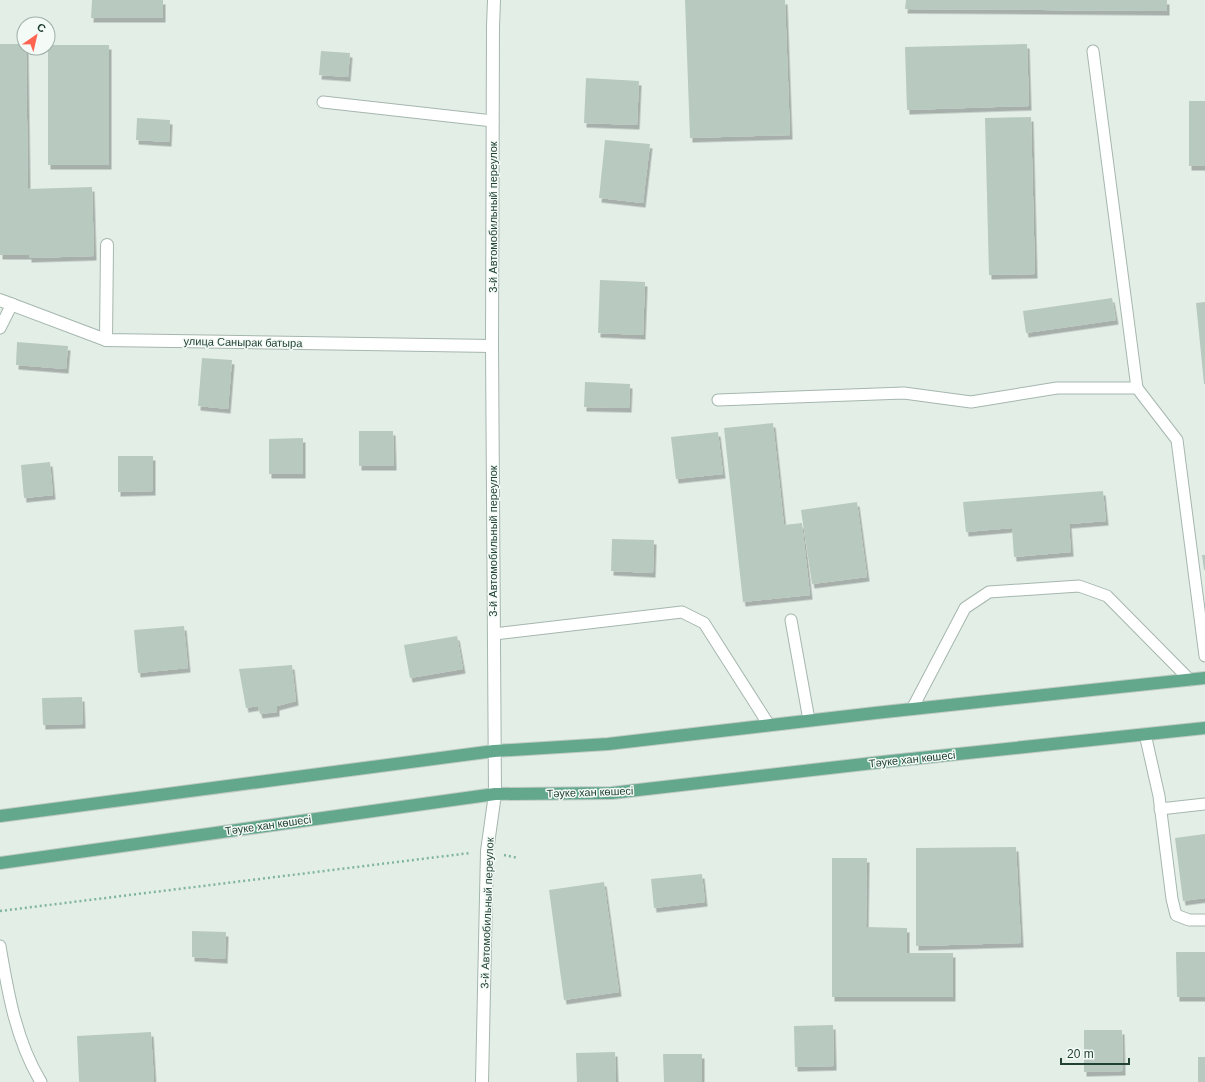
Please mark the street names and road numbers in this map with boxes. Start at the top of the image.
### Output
street label: 3-й Автомобильный переулок [487,141,499,293]
street label: улица Санырак батыра [184,335,303,349]
street label: 3-й Автомобильный переулок [487,465,499,617]
street label: Тәуке хан көшесі [868,748,956,770]
street label: Тәуке хан көшесі [546,784,634,800]
street label: Тәуке хан көшесі [224,813,312,837]
street label: 3-й Автомобильный переулок [478,837,496,989]

